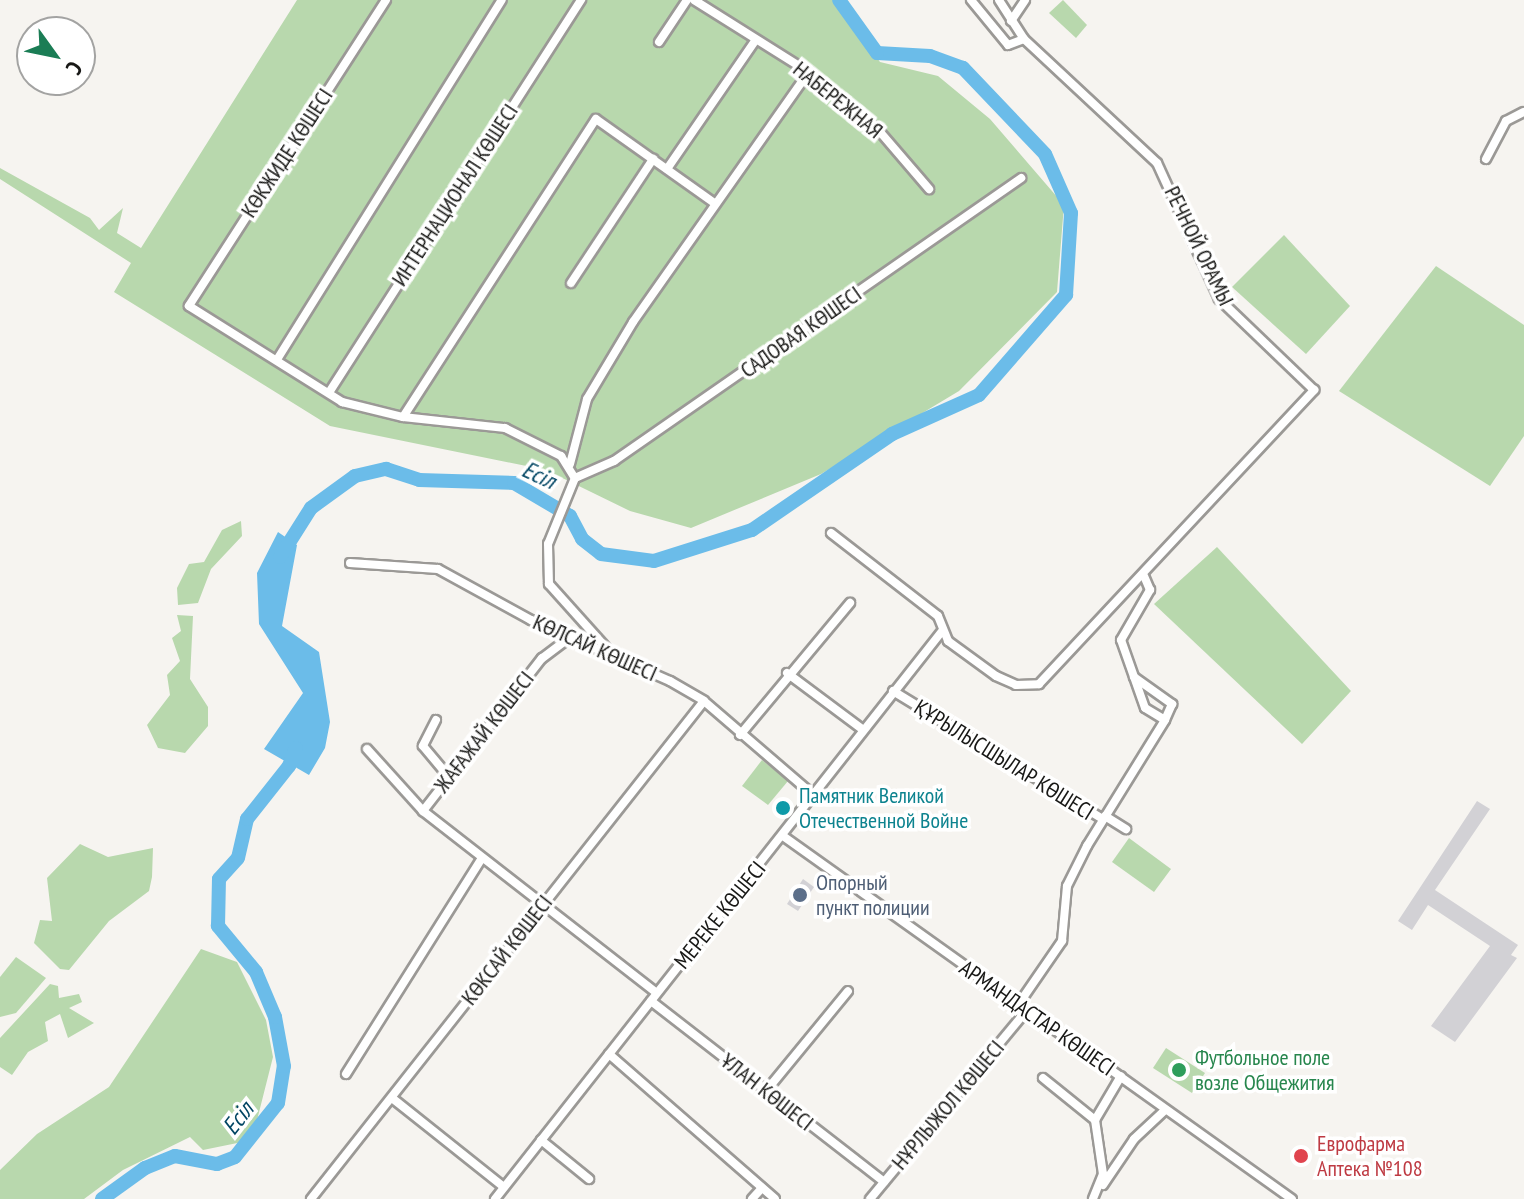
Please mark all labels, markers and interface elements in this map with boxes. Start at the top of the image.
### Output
north arrow [16,16,96,96]
text: С [60,56,89,80]
street label: НАБЕРЕЖНАЯ [788,56,888,144]
street label: КӨКЖИДЕ КӨШЕСІ [236,84,338,222]
street label: ИНТЕРНАЦИОНАЛ КӨШЕСІ [386,99,524,291]
street label: РЕЧНОЙ ОРАМЫ [1159,182,1239,310]
street label: САДОВАЯ КӨШЕСІ [735,281,867,383]
water label: Есіл [518,455,560,495]
street label: КӨЛСАЙ КӨШЕСІ [529,609,661,687]
street label: ЖАҒАЖАЙ КӨШЕСІ [428,666,540,798]
street label: ҚҰРЫЛЫСШЫЛАР КӨШЕСІ [909,694,1099,826]
place label: Памятник Великой Отечественной Войне [799,782,968,834]
marker: Памятник Великой Отечественной Войне [774,799,792,817]
street label: МЕРЕКЕ КӨШЕСІ [669,856,771,974]
place label: Опорный пункт полиции [816,869,930,920]
marker: Опорный пункт полиции [791,886,809,904]
street label: КӨКСАЙ КӨШЕСІ [456,890,558,1010]
street label: АРМАНДАСТАР КӨШЕСІ [954,954,1120,1082]
street label: НҰРЛЫЖОЛ КӨШЕСІ [886,1035,1010,1175]
place label: Футбольное поле возле Общежития [1195,1044,1334,1096]
street label: ҰЛАН КӨШЕСІ [715,1048,819,1136]
marker: Футбольное поле возле Общежития [1170,1061,1188,1079]
water label: Есіл [216,1096,260,1140]
place label: Еврофарма Аптека №108 [1317,1130,1423,1182]
marker: Еврофарма Аптека №108 [1292,1147,1310,1165]

